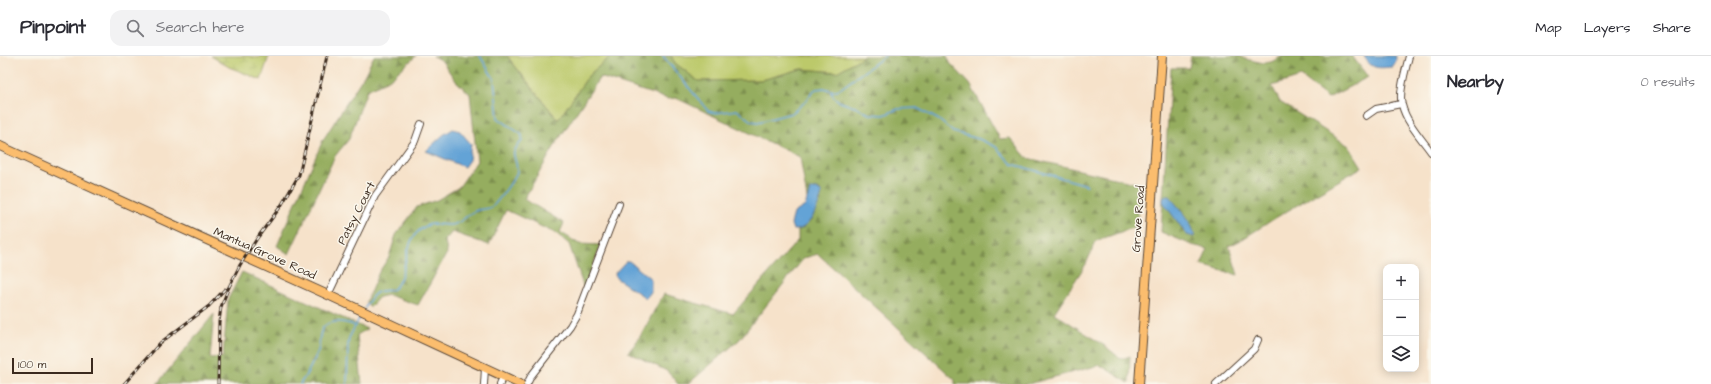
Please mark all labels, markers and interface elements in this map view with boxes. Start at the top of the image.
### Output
search box [110,10,390,46]
text: Pinpoint [20,14,86,41]
icon: search [124,17,146,39]
text: Search here [156,17,244,38]
text: Map [1535,18,1562,38]
text: Layers [1584,18,1631,38]
text: Share [1653,18,1691,38]
text: Nearby [1447,70,1504,94]
text: 0 results [1640,73,1695,91]
street label: Patsy Court [333,179,381,248]
street label: Grove Road [1128,185,1149,253]
street label: Mantua Grove Road [211,223,319,284]
map controls [1383,264,1419,372]
button: + [1383,264,1419,300]
button: − [1383,300,1419,336]
button: layers [1383,336,1419,372]
scale bar [12,356,93,375]
text: 100 m [18,357,46,372]

